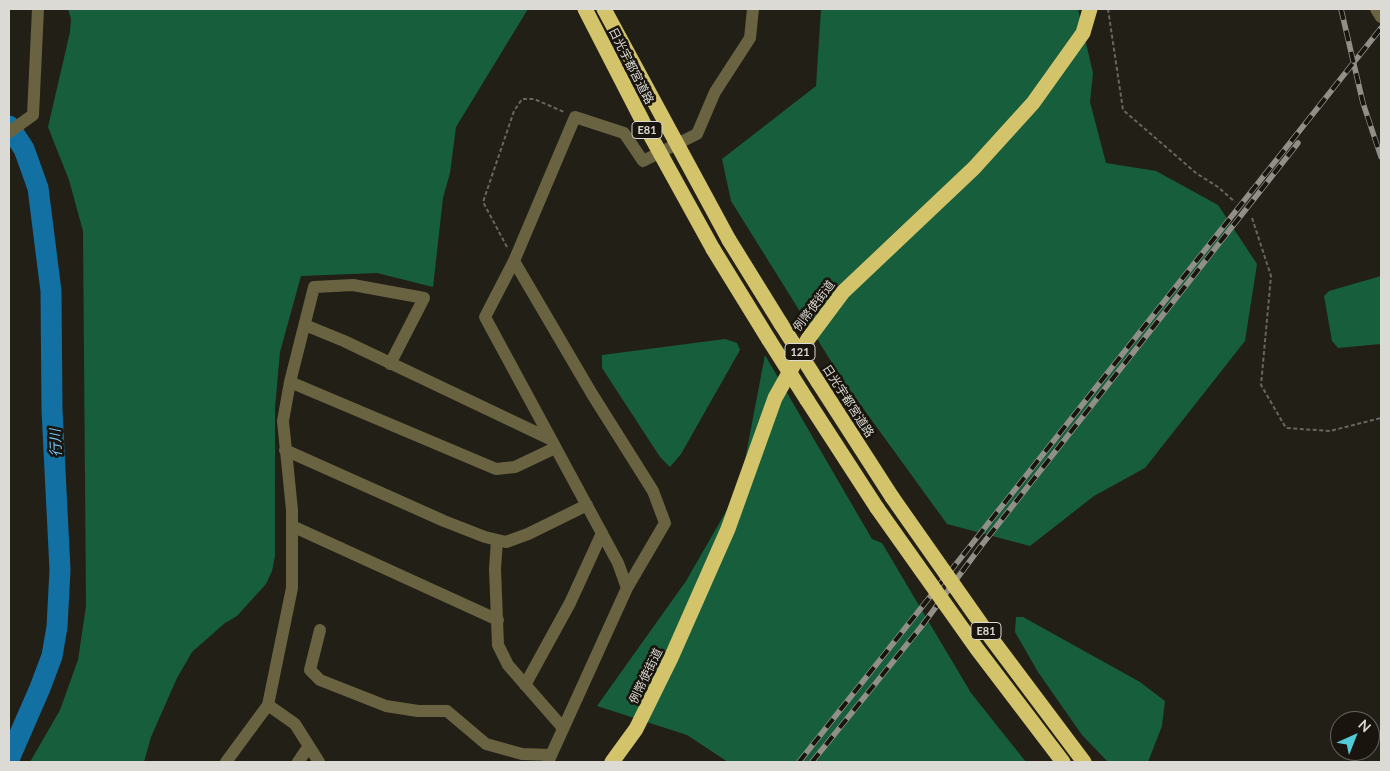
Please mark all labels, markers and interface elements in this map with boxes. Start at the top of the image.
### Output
street label: 日光宇都宮道路 [606,25,656,107]
road number: E81 [632,122,662,138]
street label: 例幣使街道 [790,278,838,334]
road number: 121 [785,344,815,361]
street label: 日光宇都宮道路 [819,362,877,440]
water label: 行川 [47,429,65,457]
road number: E81 [971,622,1001,640]
street label: 例幣使街道 [626,646,666,706]
north arrow [1330,711,1380,761]
text: N [1355,716,1375,735]

